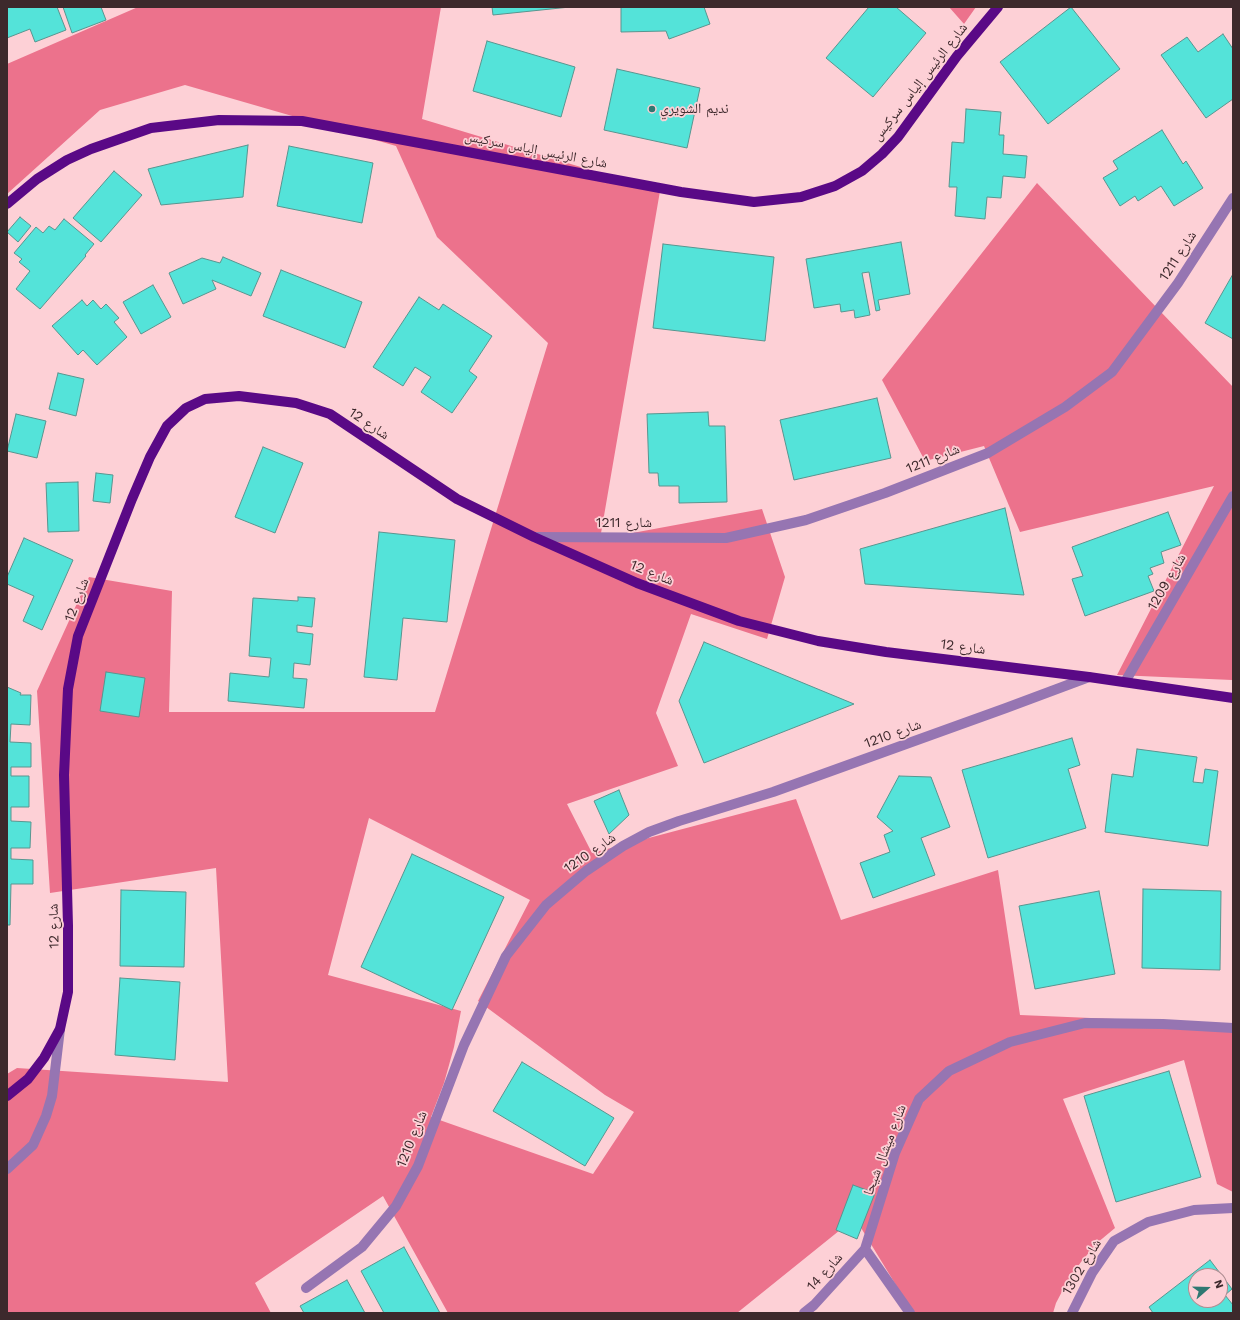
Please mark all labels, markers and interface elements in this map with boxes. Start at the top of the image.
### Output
street label: شارع الرئيس إلياس سركيس [869,20,971,144]
place label: نديم الشويري [660,101,729,117]
marker: نديم الشويري [647,104,657,114]
street label: شارع الرئيس إلياس سركيس [463,128,609,172]
street label: شارع 1211 [1156,228,1200,284]
street label: شارع 12 [346,404,392,444]
street label: شارع 1211 [904,441,962,477]
street label: شارع 1211 [596,515,652,531]
street label: شارع 1209 [1144,551,1190,613]
street label: شارع 12 [628,557,676,589]
street label: شارع 12 [61,576,93,624]
street label: شارع 12 [940,636,986,658]
street label: شارع 1210 [862,716,924,752]
street label: شارع 1210 [561,829,619,877]
street label: شارع 12 [45,903,63,949]
street label: شارع ميشال شيحا [860,1102,910,1198]
street label: شارع 1210 [393,1108,431,1170]
street label: شارع 1302 [1059,1236,1105,1298]
street label: شارع 14 [804,1250,846,1294]
north arrow [1188,1268,1228,1308]
text: N [1211,1278,1226,1290]

